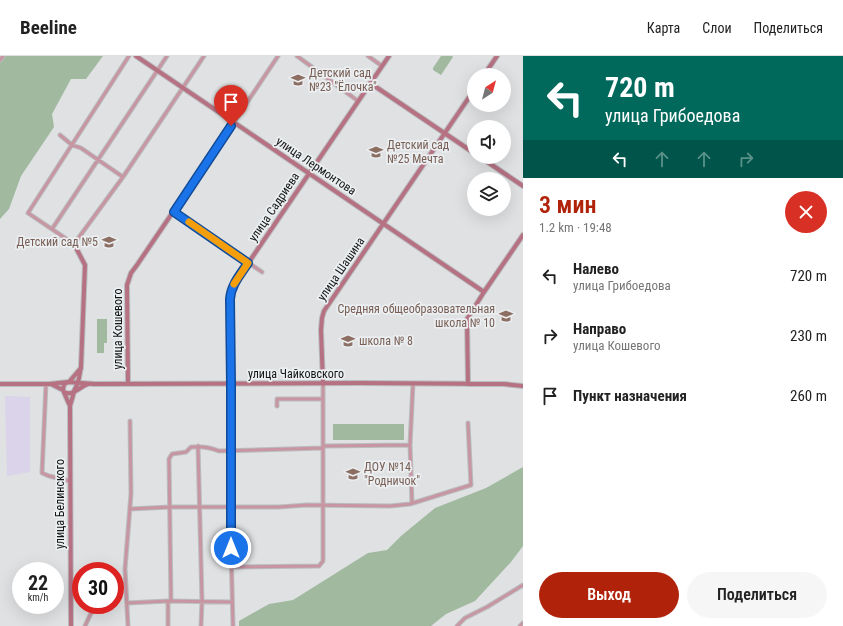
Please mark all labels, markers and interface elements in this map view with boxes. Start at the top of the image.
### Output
text: Beeline [20,16,77,39]
text: Карта [647,20,680,36]
text: Слои [702,20,732,36]
text: Поделиться [754,20,823,36]
place label: Детский сад №23 "Ёлочка" [309,66,377,94]
north arrow [467,68,511,112]
map controls [467,68,511,216]
text: 720 m [605,71,675,104]
school or university icon: Детский сад №23 "Ёлочка" [290,72,306,88]
icon: left [539,72,591,124]
pin [214,85,248,126]
icon: arrive [220,91,242,113]
text: улица Грибоедова [605,105,740,126]
button: sound [467,120,511,164]
street label: улица Лермонтова [273,134,359,198]
place label: Детский сад №25 Мечта [387,138,450,166]
school or university icon: Детский сад №25 Мечта [368,144,384,160]
icon: left [609,148,631,170]
icon: ahead [651,148,673,170]
icon: ahead [693,148,715,170]
icon: right [735,148,757,170]
street label: улица Садриева [246,170,302,244]
button: layers [467,172,511,216]
text: 3 мин [539,191,597,219]
button: close [785,191,827,233]
text: 1.2 km · 19:48 [539,220,612,235]
school or university icon: Детский сад №5 [101,234,117,250]
street label: улица Шашина [315,234,368,303]
place label: Детский сад №5 [17,235,98,249]
text: Налево [573,260,619,278]
icon: left [539,265,561,287]
text: 720 m [790,267,827,285]
text: улица Грибоедова [573,278,671,293]
street label: улица Кошевого [111,289,125,369]
place label: Средняя общеобразовательная школа № 10 [337,302,495,330]
school or university icon: Средняя общеобразовательная школа № 10 [498,308,514,324]
text: Направо [573,320,626,338]
icon: right [539,325,561,347]
text: 230 m [790,327,827,345]
school or university icon: школа № 8 [340,333,356,349]
place label: школа № 8 [359,334,413,348]
text: улица Кошевого [573,338,661,353]
street label: улица Чайковского [248,367,344,381]
icon: arrive [539,385,561,407]
text: Пункт назначения [573,387,687,405]
text: 260 m [790,387,827,405]
street label: улица Белинского [53,459,67,549]
place label: ДОУ №14 "Родничок" [364,460,420,488]
school or university icon: ДОУ №14 "Родничок" [345,466,361,482]
position arrow [210,527,252,569]
speed limit sign: 30 [72,562,124,614]
text: 22 [28,571,48,595]
button: Выход [539,572,679,618]
button: Поделиться [687,572,827,618]
text: km/h [28,592,48,603]

